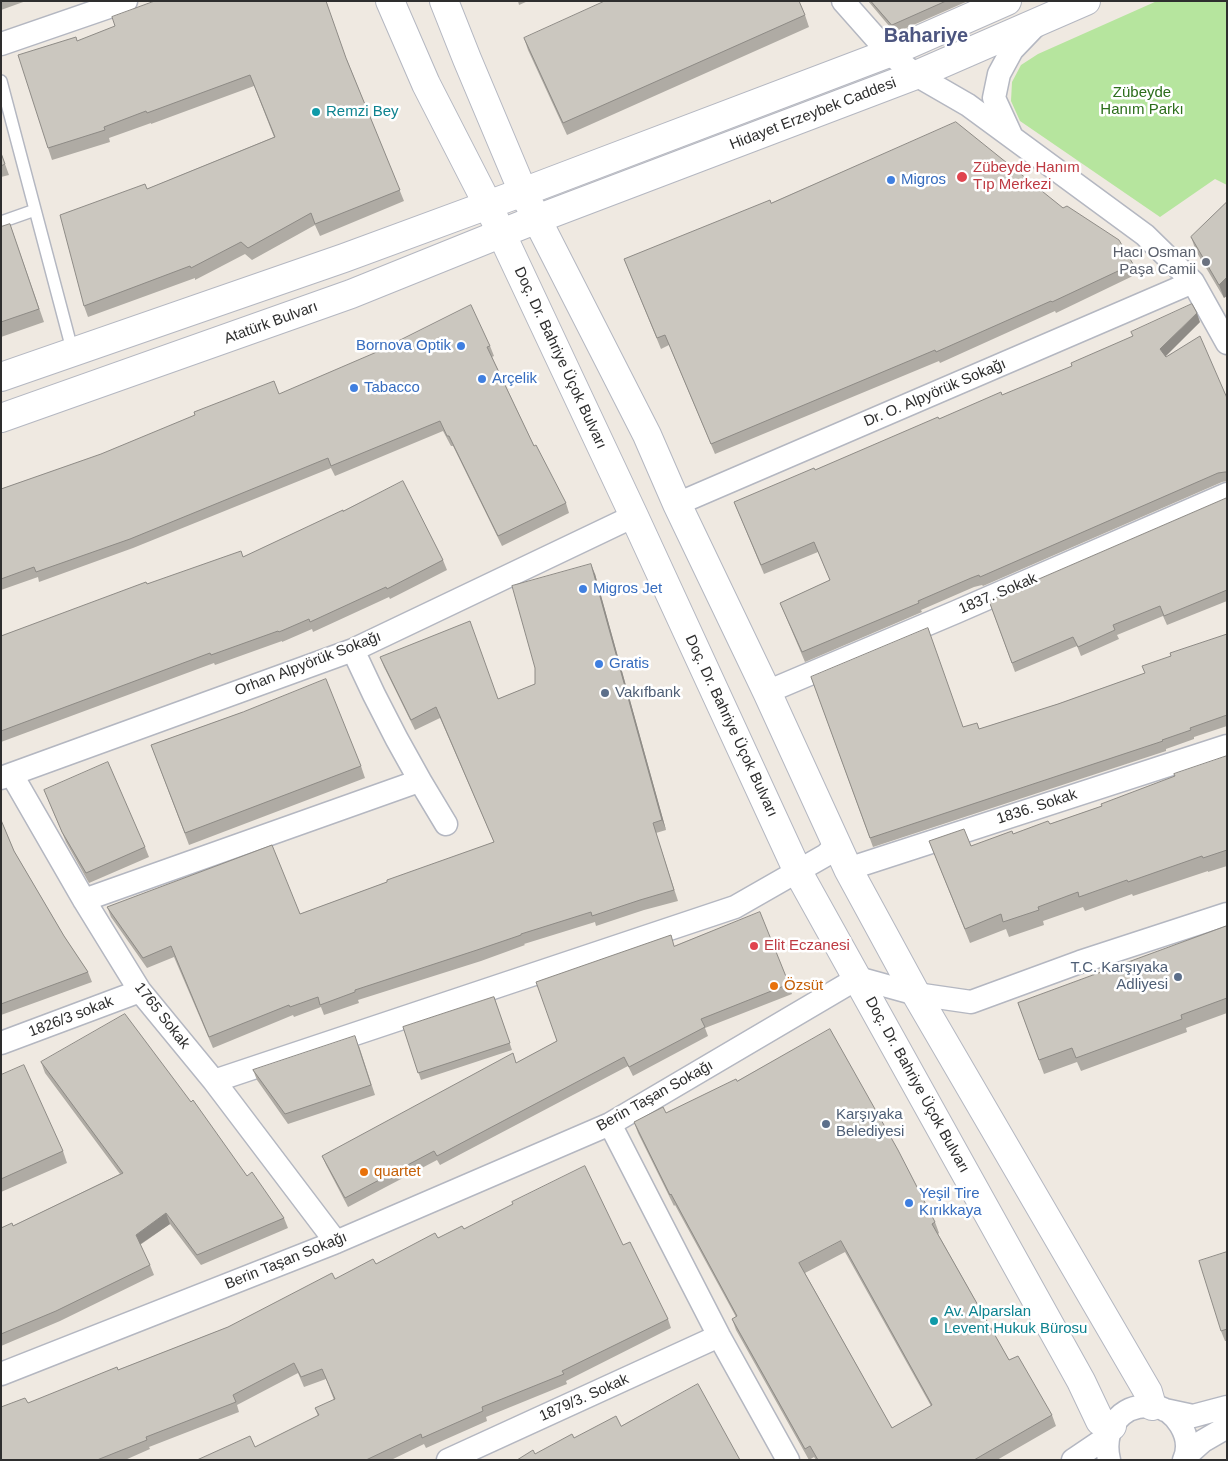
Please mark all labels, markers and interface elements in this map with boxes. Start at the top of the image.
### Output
district label: Bahariye [884,24,968,48]
street label: Hidayet Erzeybek Caddesi [727,74,899,154]
park label: Zübeyde Hanım Parkı [1100,84,1184,119]
place label: Remzi Bey [326,103,399,121]
marker: Remzi Bey [310,106,322,118]
place label: Zübeyde Hanım Tıp Merkezi [973,159,1080,194]
marker: Zübeyde Hanım Tıp Merkezi [955,170,969,184]
place label: Migros [901,171,946,189]
marker: Migros [885,174,897,186]
place label: Hacı Osman Paşa Camii [1113,244,1196,279]
marker: Hacı Osman Paşa Camii [1200,256,1212,268]
street label: Doç. Dr. Bahriye Üçok Bulvarı [510,264,610,452]
street label: Atatürk Bulvarı [222,298,320,348]
place label: Bornova Optik [356,337,451,355]
marker: Bornova Optik [455,340,467,352]
street label: Dr. O. Alpyörük Sokağı [861,355,1009,431]
place label: Arçelik [492,370,537,388]
marker: Arçelik [476,373,488,385]
place label: Tabacco [364,379,420,397]
marker: Tabacco [348,382,360,394]
street label: 1837. Sokak [956,569,1040,619]
place label: Migros Jet [593,580,662,598]
marker: Migros Jet [577,583,589,595]
street label: Orhan Alpyörük Sokağı [232,628,384,700]
street label: Doç. Dr. Bahriye Üçok Bulvarı [681,632,781,820]
place label: Gratis [609,655,649,673]
marker: Gratis [593,658,605,670]
place label: Vakıfbank [615,684,681,702]
marker: Vakıfbank [599,687,611,699]
street label: 1836. Sokak [995,786,1079,828]
place label: Elit Eczanesi [764,937,850,955]
marker: Elit Eczanesi [748,940,760,952]
place label: T.C. Karşıyaka Adliyesi [1070,959,1168,994]
marker: T.C. Karşıyaka Adliyesi [1172,971,1184,983]
place label: Özsüt [784,977,823,995]
street label: 1765 Sokak [131,979,193,1053]
marker: Özsüt [768,980,780,992]
street label: 1826/3 sokak [26,993,116,1041]
street label: Doç. Dr. Bahriye Üçok Bulvarı [861,994,973,1176]
street label: Berin Taşan Sokağı [594,1057,716,1135]
place label: Karşıyaka Belediyesi [836,1106,904,1141]
marker: Karşıyaka Belediyesi [820,1118,832,1130]
place label: quartet [374,1163,421,1181]
marker: quartet [358,1166,370,1178]
place label: Yeşil Tire Kırıkkaya [919,1185,982,1220]
marker: Yeşil Tire Kırıkkaya [903,1197,915,1209]
street label: Berin Taşan Sokağı [222,1228,350,1294]
place label: Av. Alparslan Levent Hukuk Bürosu [944,1303,1087,1338]
marker: Av. Alparslan Levent Hukuk Bürosu [928,1315,940,1327]
street label: 1879/3. Sokak [537,1370,631,1426]

